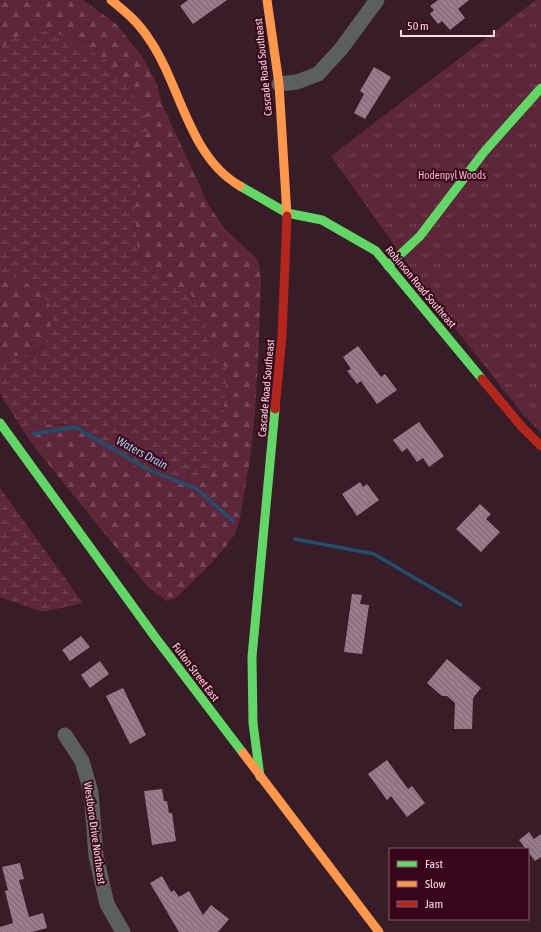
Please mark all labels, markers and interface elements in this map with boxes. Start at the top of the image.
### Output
scale bar [401,12,494,38]
street label: Cascade Road Southeast [252,18,274,116]
text: 50 m [407,19,429,33]
park label: Hodenpyl Woods [418,169,486,181]
street label: Robinson Road Southeast [383,244,459,330]
street label: Cascade Road Southeast [256,339,276,437]
water label: Waters Drain [114,434,170,472]
street label: Fulton Street East [170,640,222,704]
street label: Westboro Drive Northeast [82,781,108,885]
legend [389,848,529,920]
text: Fast [425,857,443,871]
text: Slow [425,877,446,891]
text: Jam [425,897,443,911]

